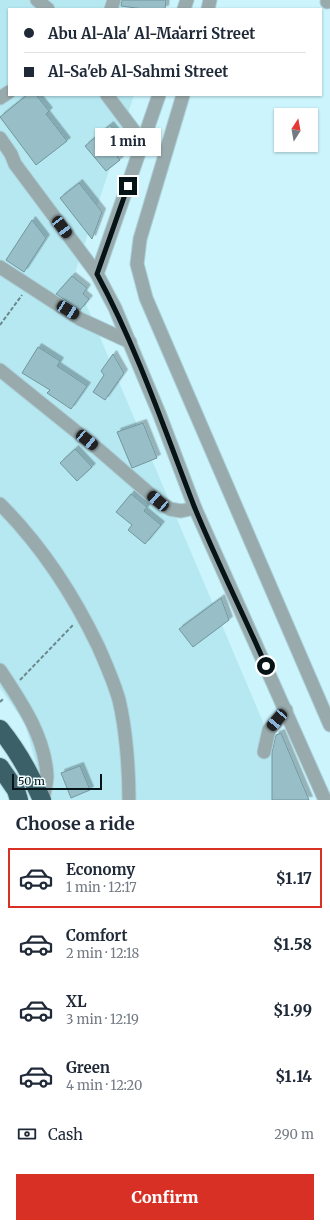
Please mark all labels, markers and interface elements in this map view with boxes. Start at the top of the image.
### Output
text: Abu Al-Ala' Al-Maʻarri Street [48,24,255,43]
text: Al-Sa'eb Al-Sahmi Street [48,62,228,81]
north arrow [274,108,318,152]
map controls [274,108,318,152]
callout: 1 min [95,128,161,156]
text: 1 min [110,133,146,150]
route end [119,177,137,195]
car [50,214,74,240]
car [55,299,81,321]
car [74,428,100,452]
car [145,489,171,513]
route start [257,657,275,675]
car [265,707,289,733]
scale bar [12,772,102,791]
text: 50 m [18,774,45,788]
text: Choose a ride [16,812,135,835]
icon: car [18,860,54,896]
text: Economy [66,860,135,879]
text: $1.17 [276,869,312,888]
text: 1 min · 12:17 [66,879,137,896]
icon: car [18,926,54,962]
text: Comfort [66,926,127,945]
text: $1.58 [273,935,312,954]
text: 2 min · 12:18 [66,945,139,962]
icon: car [18,992,54,1028]
text: XL [66,992,87,1011]
text: $1.99 [273,1001,312,1020]
text: 3 min · 12:19 [66,1011,139,1028]
icon: car [18,1058,54,1094]
text: Green [66,1058,110,1077]
text: $1.14 [275,1067,312,1086]
text: 4 min · 12:20 [66,1077,142,1094]
icon: cash [16,1123,38,1145]
text: Cash [48,1125,83,1144]
text: 290 m [274,1126,314,1143]
button: Confirm [16,1174,314,1220]

